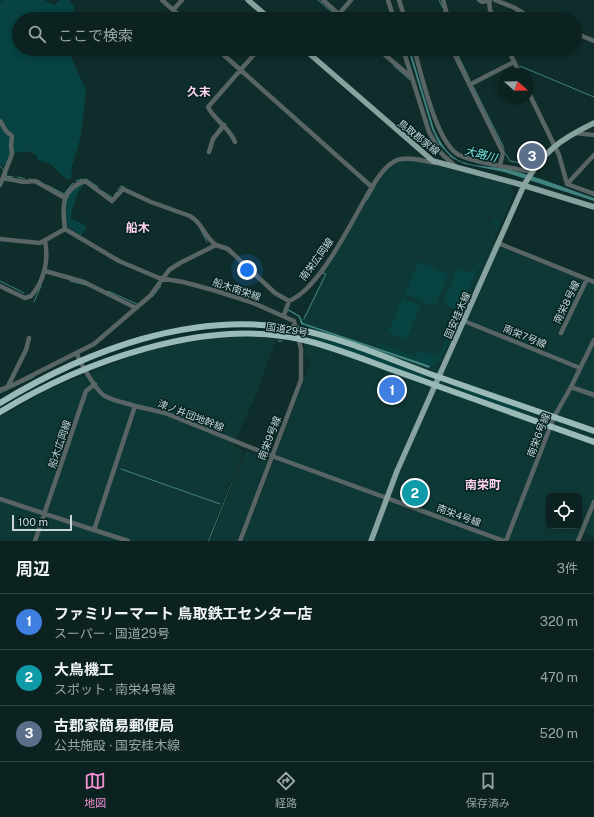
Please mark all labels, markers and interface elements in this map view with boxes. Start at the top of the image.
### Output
search box [12,12,582,56]
icon: search [26,23,48,45]
text: ここで検索 [58,27,133,44]
north arrow [498,68,534,104]
district label: 久末 [187,85,211,99]
street label: 鳥取郡家線 [396,117,442,157]
pin: 3 [519,141,545,171]
water label: 大路川 [464,144,499,164]
district label: 船木 [126,221,150,235]
street label: 南栄広岡線 [296,235,336,283]
your location [237,260,257,280]
street label: 船木南栄線 [211,275,263,303]
street label: 南栄8号線 [550,278,582,326]
street label: 国安桂木線 [441,290,473,340]
street label: 国道29号 [265,320,309,338]
street label: 南栄7号線 [501,322,549,350]
pin: 1 [379,375,405,405]
street label: 津ノ井団地幹線 [156,397,226,433]
street label: 南栄6号線 [524,411,552,459]
street label: 南栄9号線 [255,414,283,462]
street label: 船木広岡線 [45,418,73,470]
pin: 2 [402,478,428,508]
district label: 南栄町 [465,478,501,492]
map controls [546,493,582,529]
button: locate [546,493,582,529]
street label: 南栄4号線 [435,501,483,529]
scale bar [12,513,72,532]
text: 100 m [18,516,48,528]
text: 周辺 [16,559,50,579]
text: 3件 [557,561,578,576]
text: ファミリーマート 鳥取鉄工センター店 [54,605,312,622]
text: 1 [26,614,32,629]
text: 320 m [540,614,578,629]
text: スーパー · 国道29号 [54,626,170,641]
text: 大鳥機工 [54,661,114,678]
text: 2 [25,670,33,685]
text: 470 m [540,670,578,685]
text: スポット · 南栄4号線 [54,682,175,697]
text: 古郡家簡易郵便局 [54,717,174,734]
text: 3 [25,726,33,741]
text: 520 m [540,726,578,741]
text: 公共施設 · 国安桂木線 [54,738,180,753]
tab: 地図 [84,770,106,810]
tab: 経路 [275,770,297,810]
tab: 保存済み [466,770,510,810]

